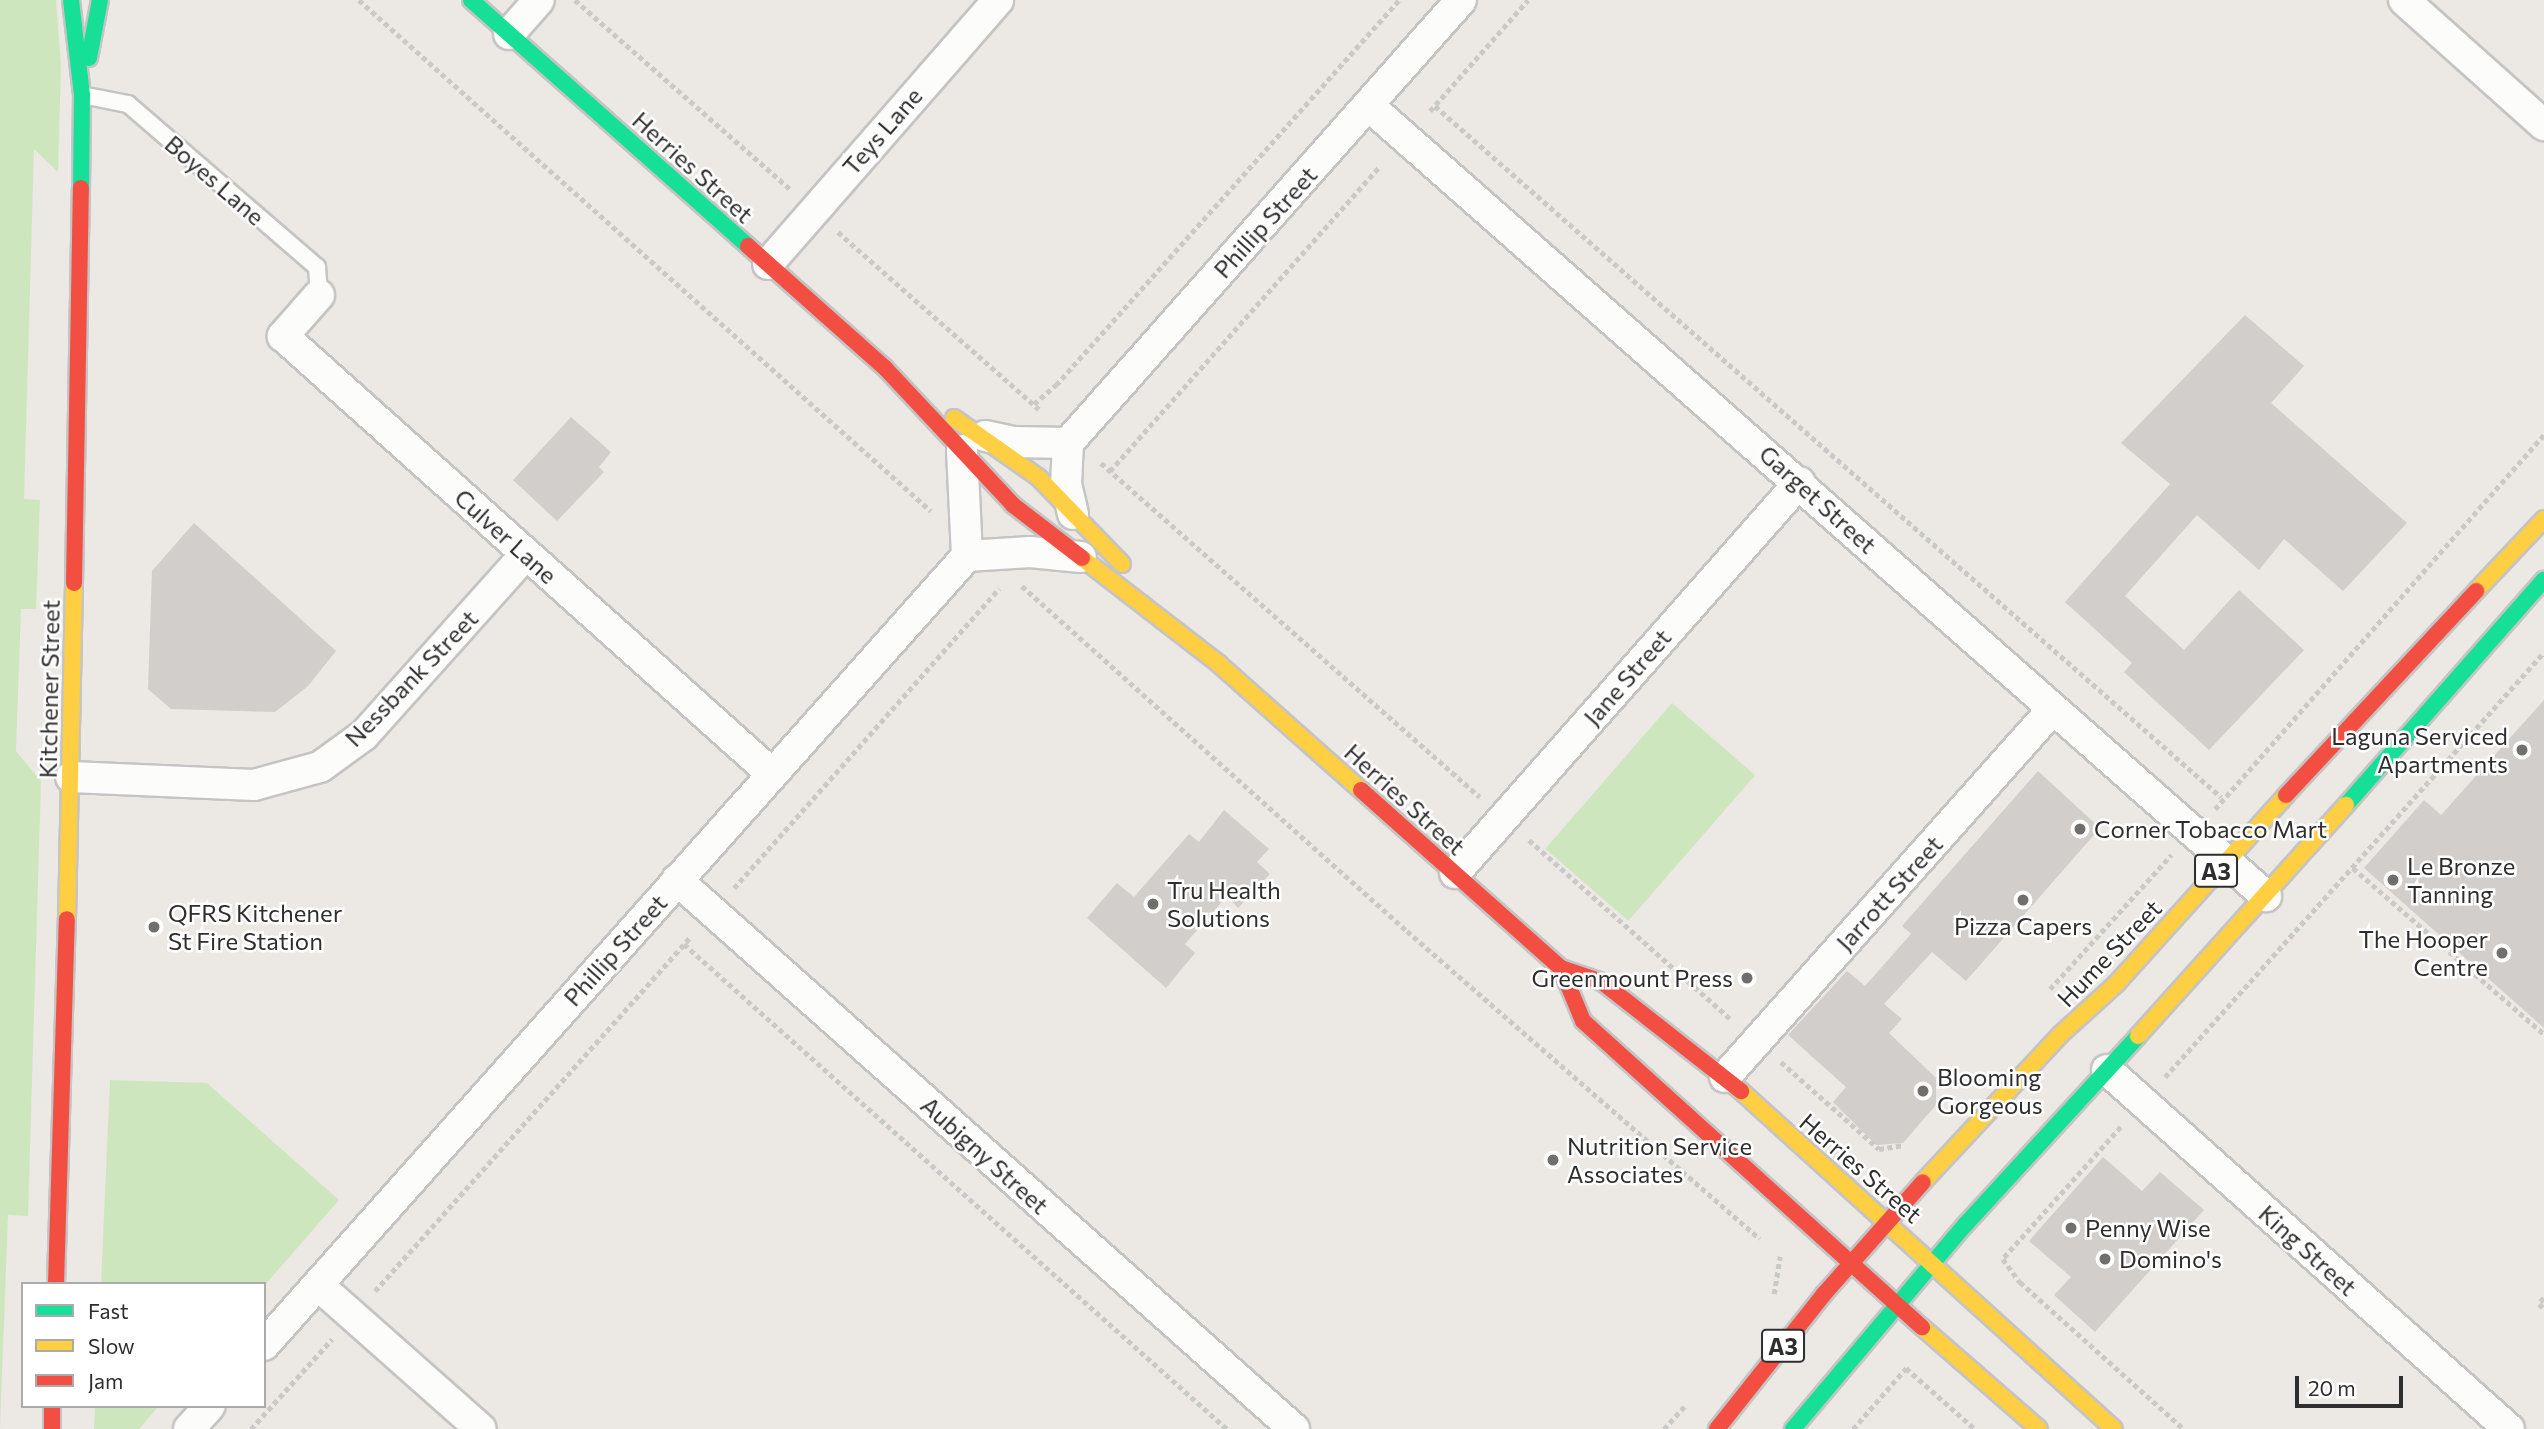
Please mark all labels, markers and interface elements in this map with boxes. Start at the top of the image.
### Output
street label: Teys Lane [836,81,928,181]
street label: Herries Street [627,105,759,229]
street label: Boyes Lane [159,129,271,231]
street label: Phillip Street [1207,160,1323,284]
street label: Garget Street [1754,439,1882,559]
street label: Culver Lane [449,483,563,589]
street label: Kitchener Street [33,599,65,779]
street label: Nessbank Street [339,604,483,752]
street label: Jane Street [1577,623,1677,731]
place label: Laguna Serviced Apartments [2331,722,2508,778]
street label: Herries Street [1339,737,1471,861]
marker: Laguna Serviced Apartments [2514,742,2530,758]
place label: Corner Tobacco Mart [2094,815,2327,843]
marker: Corner Tobacco Mart [2072,821,2088,837]
street label: Jarrott Street [1830,830,1948,956]
road number: A3 [2193,852,2239,890]
place label: Le Bronze Tanning [2407,852,2515,908]
marker: Le Bronze Tanning [2385,872,2401,888]
place label: Tru Health Solutions [1167,876,1281,932]
street label: Phillip Street [557,888,673,1012]
marker: Pizza Capers [2015,892,2031,908]
street label: Hume Street [2051,894,2167,1012]
marker: Tru Health Solutions [1145,896,1161,912]
place label: QFRS Kitchener St Fire Station [168,899,342,955]
place label: Pizza Capers [1954,912,2092,940]
marker: QFRS Kitchener St Fire Station [146,919,162,935]
place label: The Hooper Centre [2358,925,2488,981]
marker: The Hooper Centre [2494,945,2510,961]
place label: Greenmount Press [1532,964,1733,992]
marker: Greenmount Press [1739,970,1755,986]
place label: Blooming Gorgeous [1937,1063,2043,1119]
marker: Blooming Gorgeous [1915,1083,1931,1099]
street label: Aubigny Street [915,1090,1055,1220]
street label: Herries Street [1794,1107,1928,1229]
place label: Nutrition Service Associates [1567,1132,1752,1188]
marker: Nutrition Service Associates [1545,1152,1561,1168]
street label: King Street [2253,1199,2363,1301]
place label: Penny Wise [2085,1214,2211,1242]
marker: Penny Wise [2063,1220,2079,1236]
place label: Domino's [2119,1245,2222,1273]
marker: Domino's [2097,1251,2113,1267]
legend [21,1282,266,1408]
text: Fast [88,1298,129,1323]
road number: A3 [1760,1326,1806,1366]
text: Slow [88,1333,135,1358]
scale bar [2299,1362,2408,1406]
text: Jam [88,1368,123,1393]
text: 20 m [2308,1375,2356,1400]

